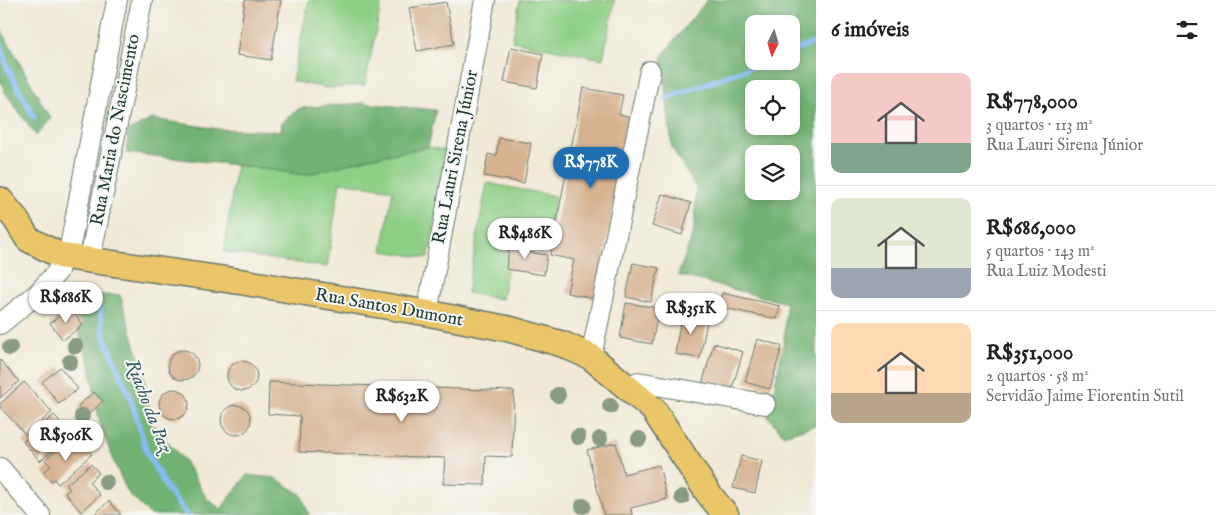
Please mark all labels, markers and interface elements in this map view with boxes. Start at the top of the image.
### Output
north arrow [745,15,800,70]
map controls [745,15,800,200]
icon: filters [1173,16,1201,44]
text: 6 imóveis [831,17,909,44]
street label: Rua Maria do Nascimento [86,32,146,228]
street label: Rua Lauri Sirena Júnior [428,68,484,246]
button: locate [745,80,800,135]
text: R$778,000 [986,89,1078,116]
icon: home [871,93,931,153]
text: 3 quartos · 113 m² [986,116,1093,136]
text: Rua Lauri Sirena Júnior [986,136,1143,156]
button: layers [745,145,800,200]
pin: R$778K [550,146,632,189]
text: R$778K [564,153,618,173]
text: R$686,000 [986,215,1076,242]
pin: R$486K [484,218,566,260]
icon: home [871,218,931,278]
text: R$486K [498,224,552,244]
text: 5 quartos · 143 m² [986,242,1095,262]
text: Rua Luiz Modesti [986,262,1106,282]
pin: R$686K [25,282,107,324]
street label: Rua Santos Dumont [313,284,465,332]
text: R$686K [40,288,92,308]
pin: R$351K [650,292,732,335]
text: R$351K [666,299,716,319]
text: R$351,000 [986,340,1073,367]
icon: home [871,343,931,403]
water label: Riacho da Paz [119,356,177,458]
text: 2 quartos · 58 m² [986,367,1089,387]
pin: R$632K [361,380,443,423]
text: R$632K [376,387,428,407]
text: Servidão Jaime Fiorentin Sutil [986,387,1184,407]
pin: R$506K [25,420,107,462]
text: R$506K [40,426,92,446]

